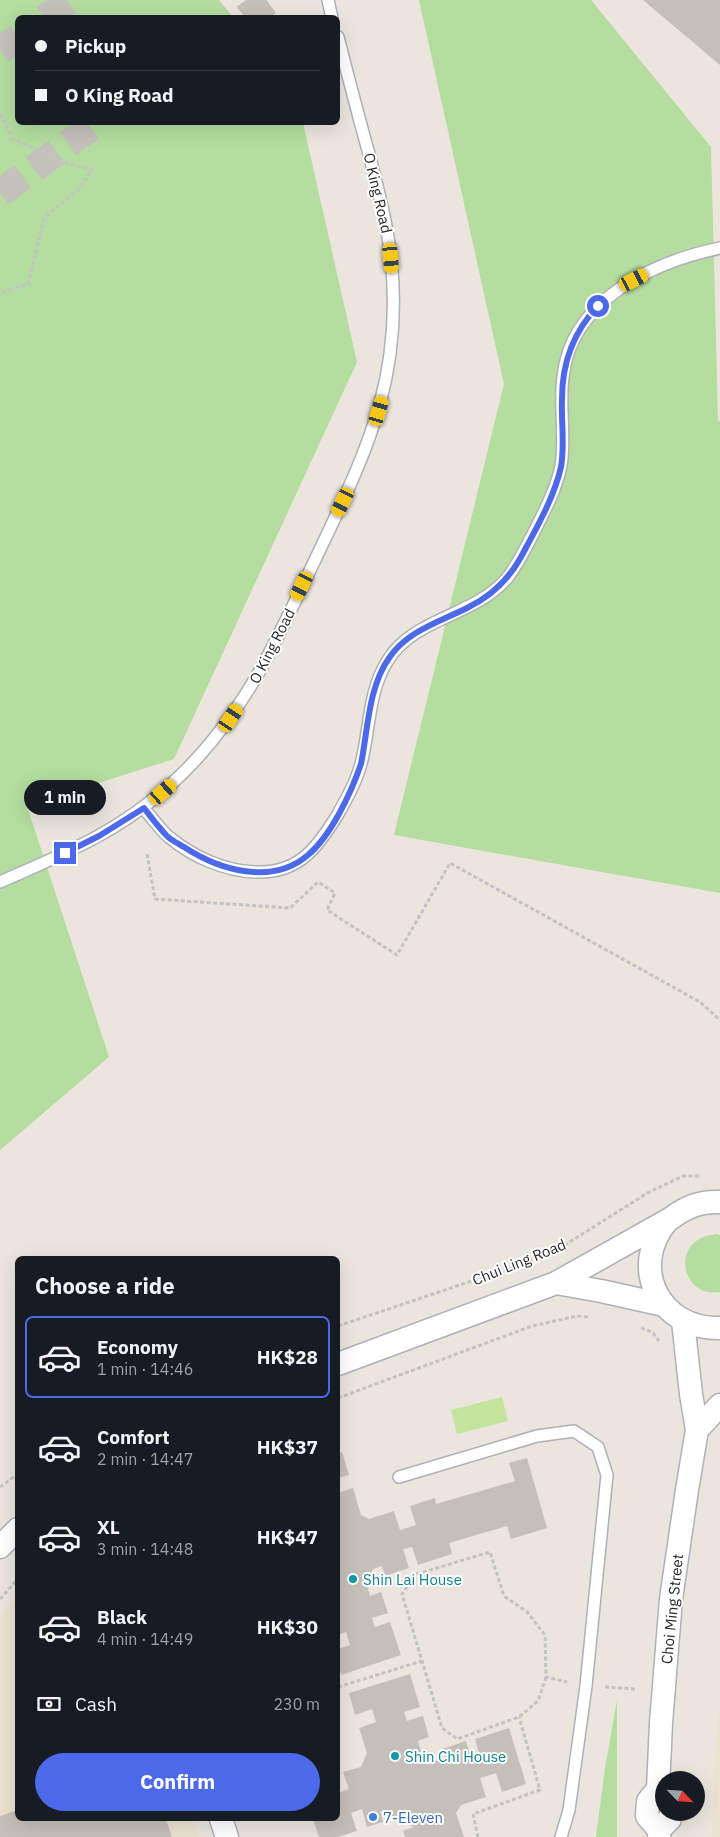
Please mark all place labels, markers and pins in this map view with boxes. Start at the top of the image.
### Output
place label: Shin Lai House [363,1570,462,1589]
marker: Shin Lai House [347,1573,359,1585]
place label: Shin Chi House [405,1747,506,1766]
marker: Shin Chi House [389,1750,401,1762]
place label: 7-Eleven [383,1808,443,1827]
marker: 7-Eleven [367,1811,379,1823]

